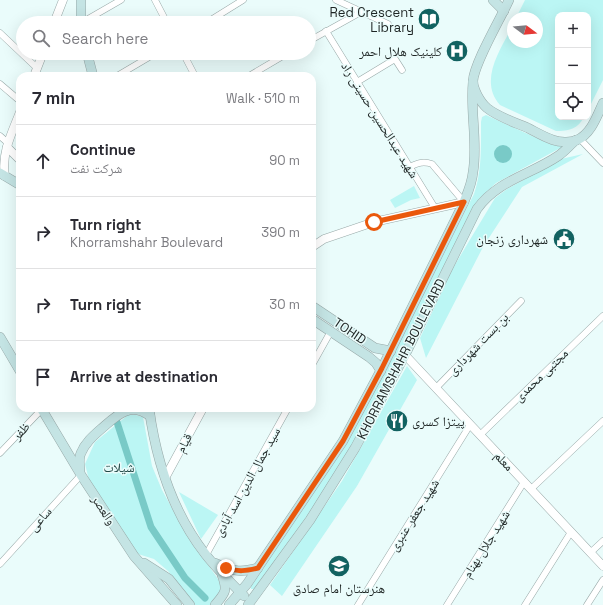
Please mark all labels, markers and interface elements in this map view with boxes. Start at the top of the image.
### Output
place label: Red Crescent Library [330,4,414,36]
library icon: Red Crescent Library [416,6,442,32]
north arrow [507,12,543,48]
map controls [555,12,591,120]
button: + [555,12,591,48]
search box [16,16,316,60]
icon: search [30,27,52,49]
text: Search here [62,29,148,48]
hospital icon: کلینیک هلال احمر [444,38,470,64]
place label: کلینیک هلال احمر [358,43,443,60]
button: − [555,48,591,84]
street label: شهید عبدالحسین حسینی راد [337,59,423,181]
button: locate [555,84,591,120]
text: 7 min [32,87,75,109]
text: Walk · 510 m [226,90,300,107]
text: Continue [70,140,136,159]
icon: ahead [32,150,54,172]
text: 90 m [269,152,300,169]
text: شرکت نفت [70,160,122,177]
route start [365,213,383,231]
text: Turn right [70,215,141,234]
icon: right [32,222,54,244]
text: 390 m [261,224,300,241]
public building icon: شهرداری زنجان [551,226,577,252]
place label: شهرداری زنجان [476,231,548,248]
text: Khorramshahr Boulevard [70,234,223,251]
street label: KHORRAMSHAHR BOULEVARD [353,276,449,442]
icon: right [32,294,54,316]
text: Turn right [70,295,141,314]
text: 30 m [269,296,300,313]
street label: بن بست شهرداری [444,309,512,379]
street label: TOHID [330,314,370,348]
street label: مجتبی محمدی [510,345,572,405]
icon: arrive [32,366,54,388]
text: Arrive at destination [70,367,218,386]
restaurant icon: پیتزا کسری [384,408,410,434]
place label: پیتزا کسری [412,413,465,430]
street label: ظفر [8,418,34,444]
street label: سید جمال الدین اسد آبادی [210,424,284,540]
street label: قیام [172,430,196,456]
street label: معلم [490,447,518,475]
park label: شیلات [103,459,135,476]
street label: شهید جعفر عنبری [385,476,443,554]
street label: والعصر [87,491,120,528]
street label: ساعی [25,503,55,535]
street label: شهید جلال بهنام [458,507,514,581]
school or university icon: هنرستان امام صادق [326,553,352,579]
route end [217,559,235,577]
place label: هنرستان امام صادق [293,580,385,597]

